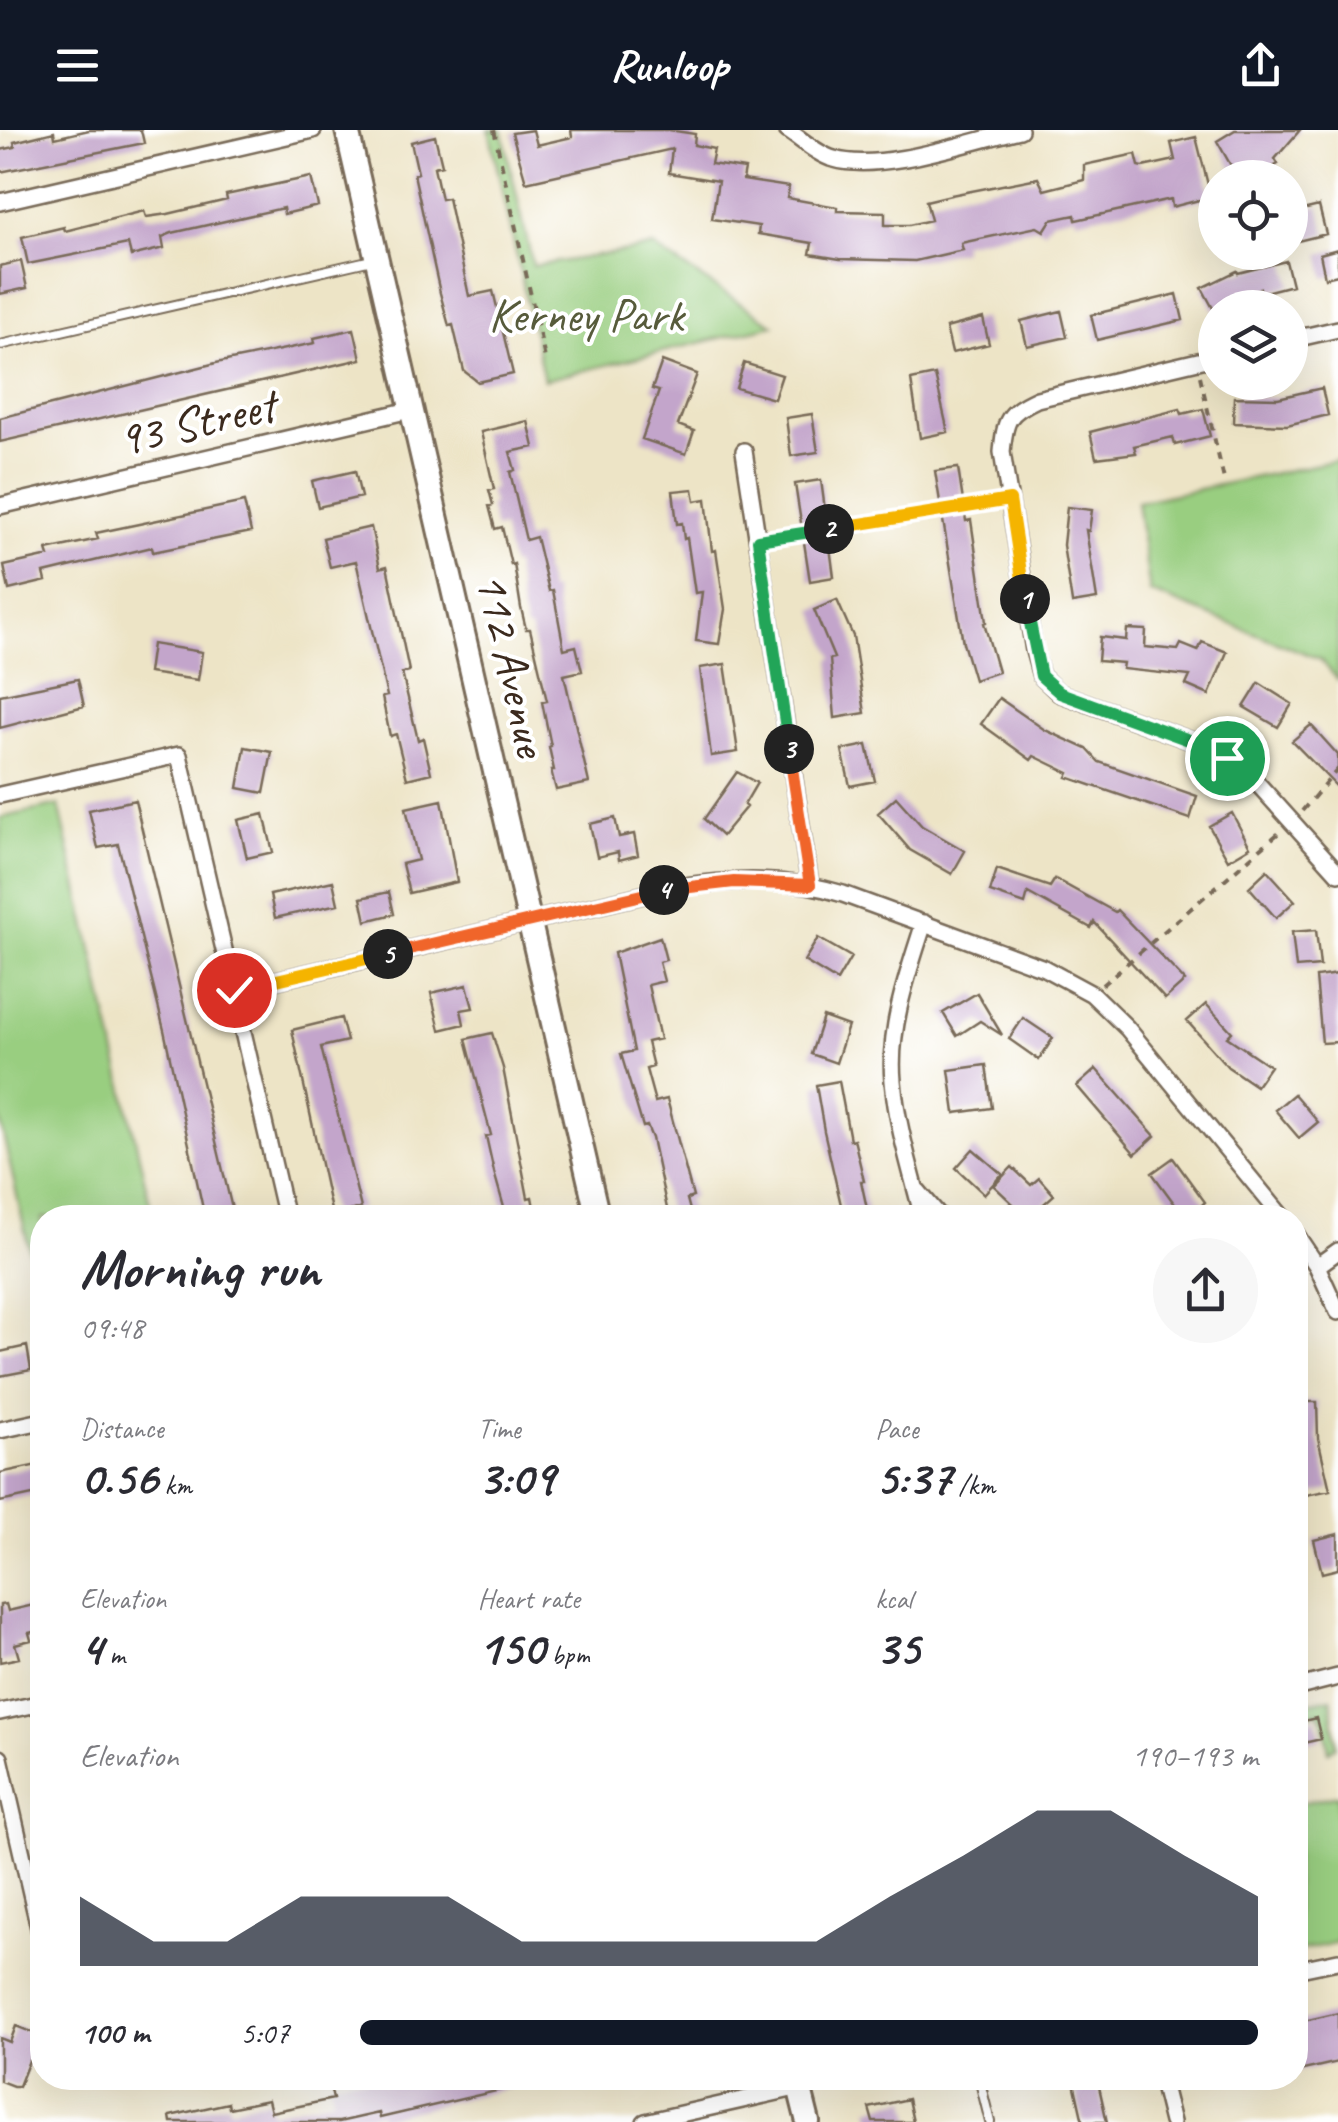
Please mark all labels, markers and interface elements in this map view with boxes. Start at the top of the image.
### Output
text: Runloop [610,37,728,94]
icon: menu [50,38,105,93]
icon: share [1233,38,1288,93]
map controls [1198,160,1308,400]
button: locate [1198,160,1308,270]
park label: Kerney Park [489,285,687,345]
button: layers [1198,290,1308,400]
street label: 93 Street [112,373,287,469]
pin: 2 [804,504,854,554]
text: 2 [823,511,835,546]
street label: 112 Avenue [462,567,563,765]
pin: 1 [1000,574,1050,624]
text: 1 [1019,581,1031,616]
pin [1185,716,1270,801]
pin: 3 [764,724,814,774]
text: 3 [783,731,795,766]
icon: arrive [1200,731,1255,786]
pin: 4 [639,865,689,915]
text: 4 [658,872,670,907]
pin: 5 [363,929,413,979]
text: 5 [382,936,394,971]
pin [192,948,277,1033]
icon: check [207,963,262,1018]
text: Morning run [80,1234,320,1304]
button: share [1153,1238,1258,1343]
text: 09:48 [80,1307,144,1348]
text: Distance [80,1411,164,1446]
text: Time [478,1411,521,1446]
text: Pace [875,1411,918,1446]
text: 0.56 [80,1446,158,1509]
text: 3:09 [478,1446,554,1509]
text: 5:37 [875,1446,952,1509]
text: km [158,1467,192,1502]
text: /km [952,1467,995,1502]
text: Elevation [80,1581,166,1616]
text: Heart rate [478,1581,580,1616]
text: kcal [875,1581,912,1616]
text: 4 [80,1616,103,1679]
text: 150 [478,1616,544,1679]
text: 35 [875,1616,920,1679]
text: m [103,1637,125,1672]
text: bpm [544,1637,590,1672]
text: Elevation [80,1735,178,1776]
text: 190–193 m [1132,1735,1258,1776]
text: 100 m [80,2012,149,2053]
text: 5:07 [240,2012,290,2053]

